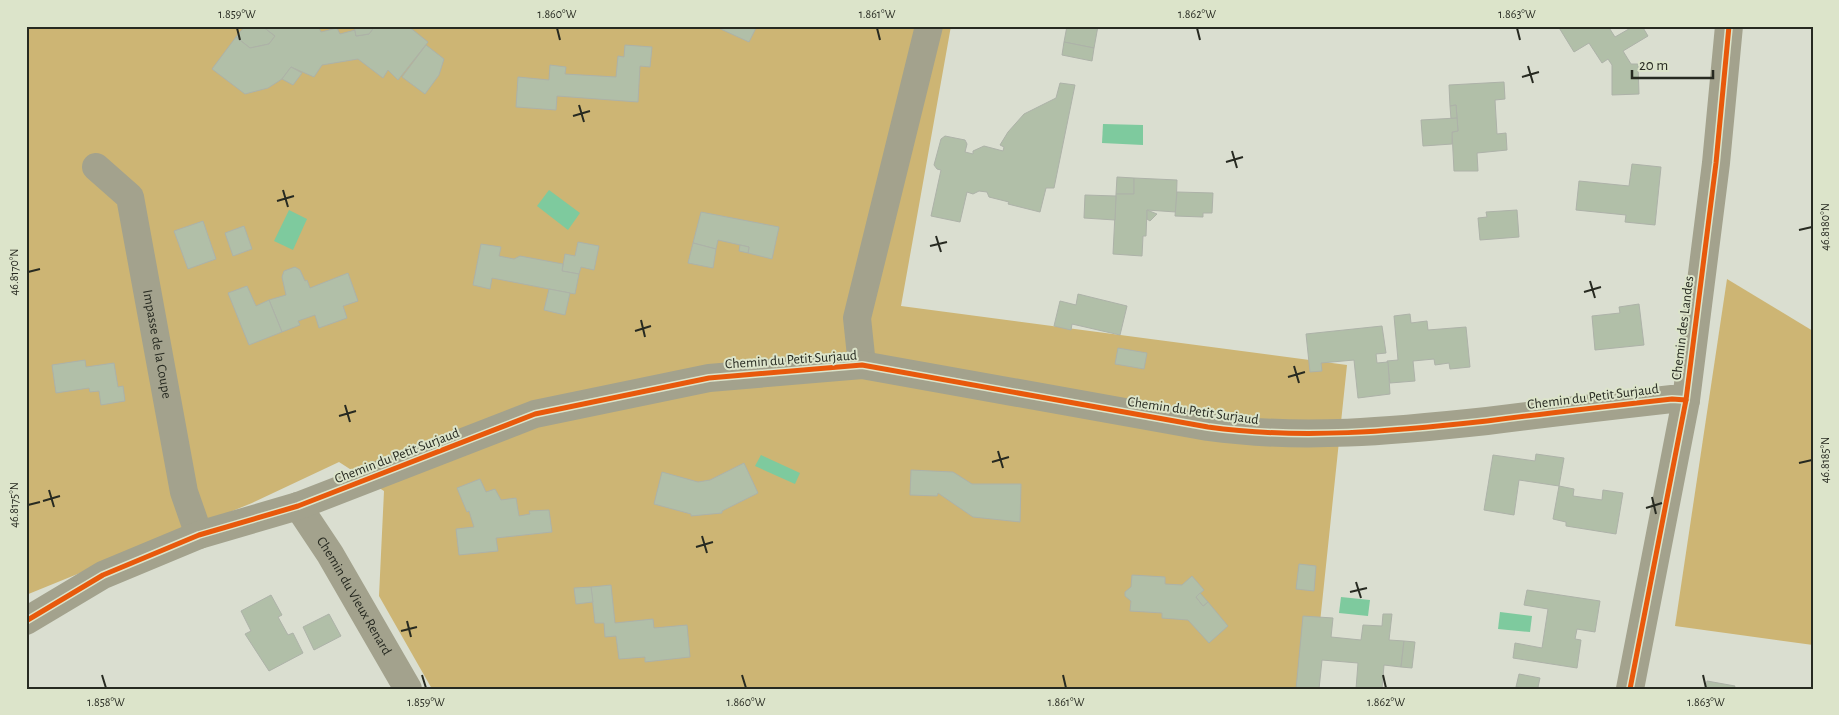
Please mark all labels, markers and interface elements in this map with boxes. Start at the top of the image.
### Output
text: 1.859°W [218,8,256,20]
text: 1.860°W [538,8,577,20]
text: 1.861°W [859,8,896,20]
text: 1.862°W [1178,8,1216,20]
text: 1.863°W [1498,8,1536,20]
scale bar [1632,48,1713,80]
text: 20 m [1639,58,1668,73]
text: 46.8180°N [1819,203,1831,251]
text: 46.8170°N [8,248,20,296]
street label: Chemin des Landes [1670,275,1696,381]
street label: Impasse de la Coupe [140,289,174,400]
street label: Chemin du Petit Surjaud [725,348,857,372]
street label: Chemin du Petit Surjaud [1526,382,1660,412]
street label: Chemin du Petit Surjaud [1127,395,1259,427]
street label: Chemin du Petit Surjaud [333,426,461,486]
text: 46.8185°N [1819,437,1831,483]
text: 46.8175°N [8,482,20,528]
street label: Chemin du Vieux Renard [314,534,394,657]
text: 1.858°W [87,696,125,708]
text: 1.859°W [407,696,445,708]
text: 1.860°W [727,696,766,708]
text: 1.861°W [1048,696,1085,708]
text: 1.862°W [1367,696,1405,708]
text: 1.863°W [1687,696,1725,708]

